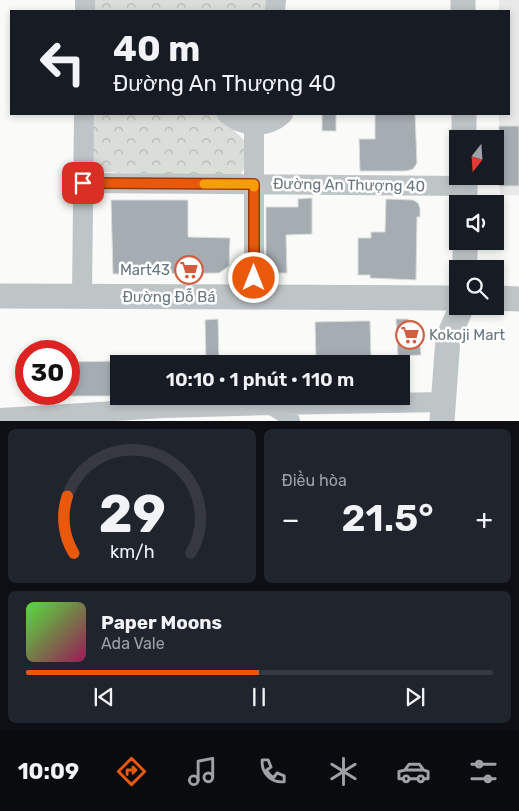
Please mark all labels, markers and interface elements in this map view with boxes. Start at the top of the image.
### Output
text: 40 m [113,28,200,70]
icon: left [30,30,95,95]
text: Đường An Thượng 40 [113,70,336,97]
north arrow [449,130,504,185]
map controls [449,130,504,315]
pin [62,162,104,204]
icon: arrive [69,169,97,197]
street label: Đường An Thượng 40 [273,175,425,195]
button: sound [449,195,504,250]
position arrow [227,251,279,303]
supermarket icon: Mart43 [174,255,204,285]
button: search [449,260,504,315]
place label: Mart43 [120,261,170,279]
street label: Đường Đỗ Bá [122,288,216,306]
supermarket icon: Kokoji Mart [395,320,425,350]
place label: Kokoji Mart [429,326,505,344]
speed limit sign: 30 [15,340,80,405]
text: 10:10 · 1 phút · 110 m [166,368,354,391]
text: Điều hòa [282,471,347,490]
text: 29 [98,483,165,545]
text: 21.5° [342,495,434,541]
text: − [282,503,300,536]
text: + [476,503,493,536]
text: km/h [109,541,154,562]
text: Paper Moons [101,611,222,634]
text: Ada Vale [101,634,165,653]
icon: previous [90,683,118,711]
icon: pause [245,683,273,711]
icon: next [401,683,429,711]
icon: directions [114,754,149,789]
icon: music [185,754,220,789]
icon: phone [255,754,290,789]
icon: climate [326,754,361,789]
icon: car [396,754,431,789]
icon: filters [466,754,501,789]
text: 10:09 [18,758,79,785]

